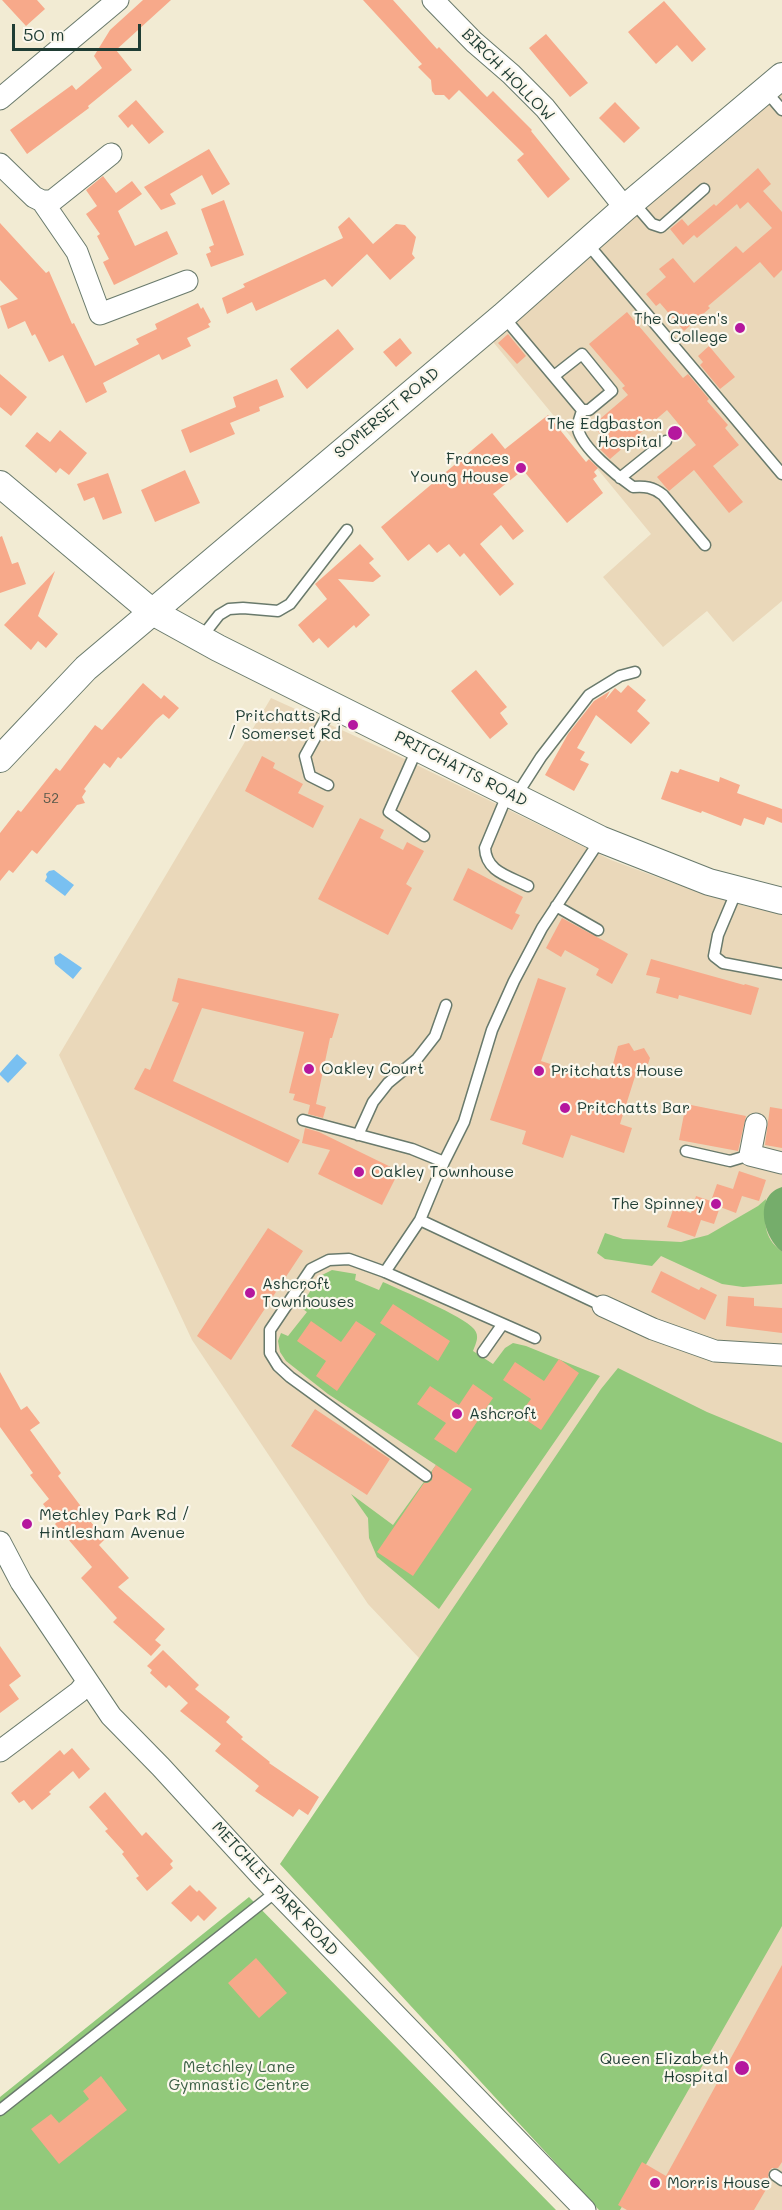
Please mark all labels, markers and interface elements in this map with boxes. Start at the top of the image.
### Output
scale bar [15,12,144,50]
text: 50 m [23,22,65,46]
street label: BIRCH HOLLOW [458,25,558,125]
place label: The Queen's College [634,309,728,347]
marker: The Queen's College [733,321,747,335]
street label: SOMERSET ROAD [331,364,443,462]
place label: The Edgbaston Hospital [547,414,662,452]
marker: The Edgbaston Hospital [666,424,684,442]
place label: Frances Young House [410,449,509,487]
marker: Frances Young House [514,461,528,475]
place label: Pritchatts Rd / Somerset Rd [228,706,341,744]
marker: Pritchatts Rd / Somerset Rd [346,718,360,732]
street label: PRITCHATTS ROAD [391,727,531,811]
house number: 52 [43,791,59,807]
place label: Oakley Court [321,1059,424,1079]
place label: Pritchatts House [551,1061,683,1081]
marker: Oakley Court [302,1062,316,1076]
marker: Pritchatts House [532,1064,546,1078]
place label: Pritchatts Bar [577,1098,690,1118]
marker: Pritchatts Bar [558,1101,572,1115]
place label: Oakley Townhouse [371,1162,514,1182]
marker: Oakley Townhouse [352,1165,366,1179]
place label: The Spinney [611,1194,704,1214]
marker: The Spinney [709,1197,723,1211]
place label: Ashcroft Townhouses [262,1274,354,1312]
marker: Ashcroft Townhouses [243,1286,257,1300]
place label: Ashcroft [469,1404,537,1424]
marker: Ashcroft [450,1407,464,1421]
place label: Metchley Park Rd / Hintlesham Avenue [39,1505,190,1543]
marker: Metchley Park Rd / Hintlesham Avenue [20,1517,34,1531]
street label: METCHLEY PARK ROAD [208,1818,342,1960]
place label: Queen Elizabeth Hospital [600,2049,728,2087]
park label: Metchley Lane Gymnastic Centre [168,2057,310,2095]
marker: Queen Elizabeth Hospital [733,2059,751,2077]
place label: Morris House [667,2173,770,2193]
marker: Morris House [648,2176,662,2190]

